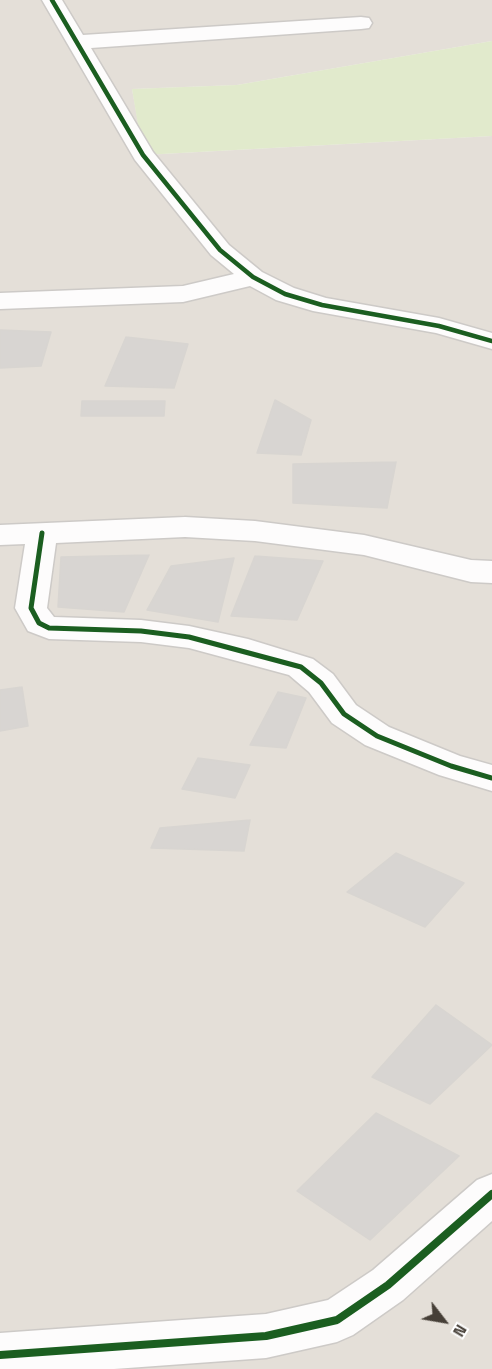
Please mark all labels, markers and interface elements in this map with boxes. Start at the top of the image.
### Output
north arrow [414,1291,474,1351]
text: N [448,1321,472,1341]

